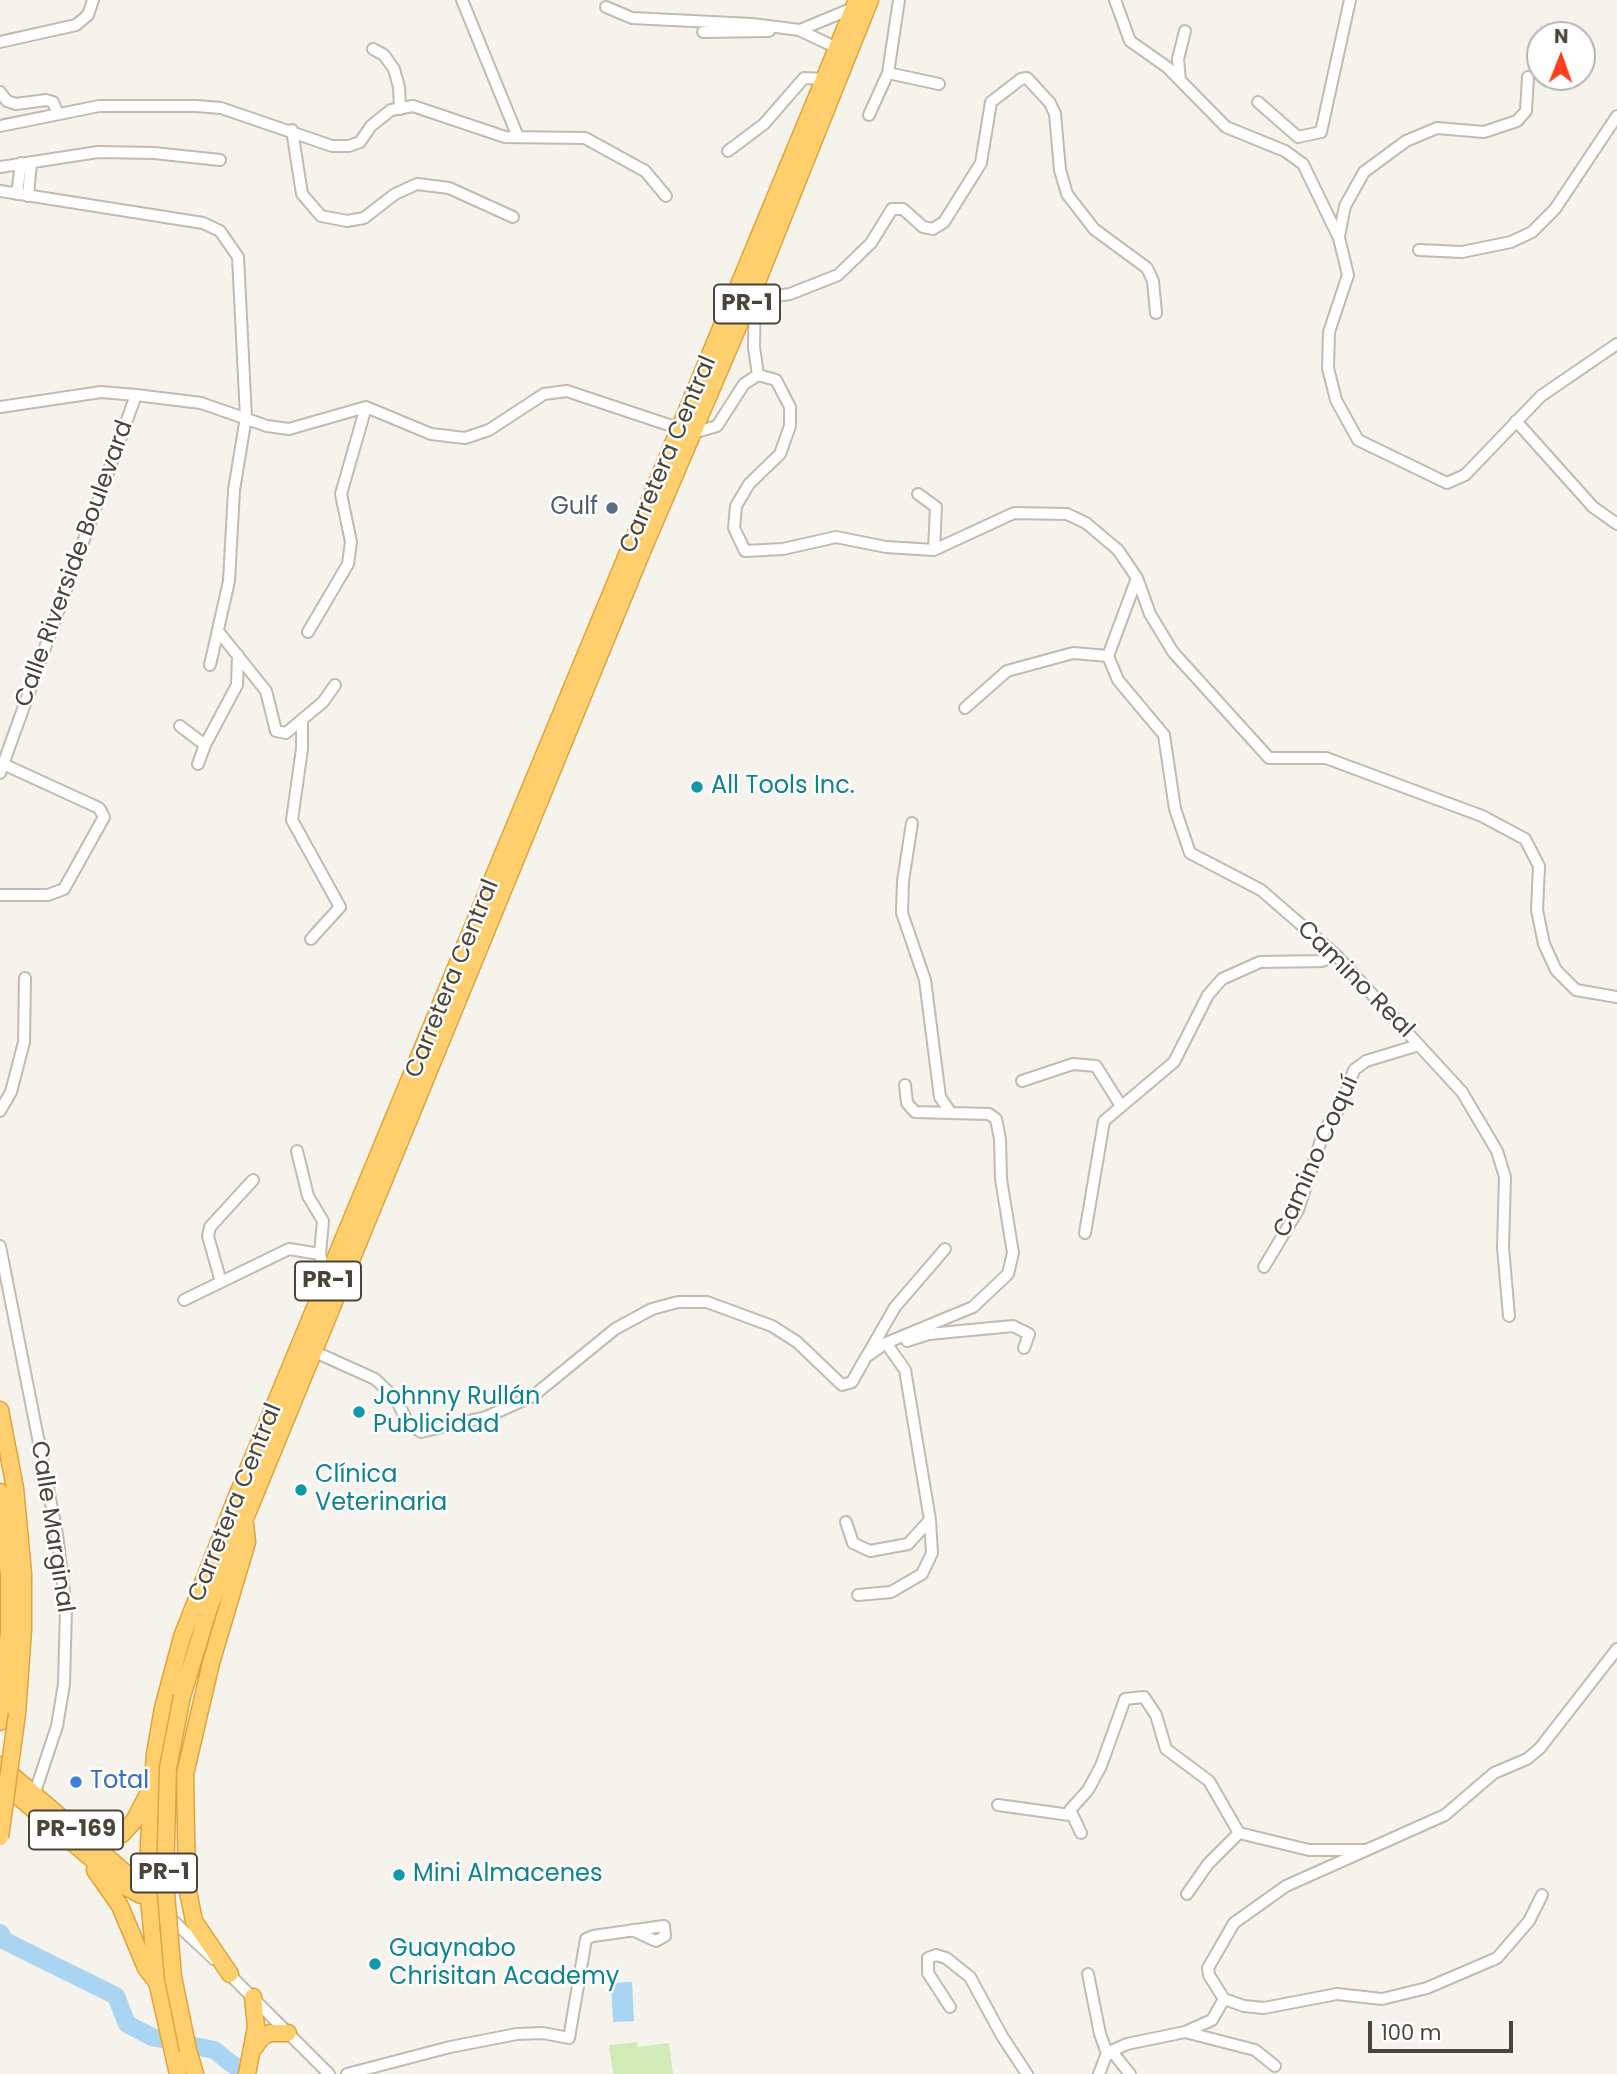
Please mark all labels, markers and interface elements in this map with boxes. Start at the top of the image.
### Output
north arrow [1526,21,1596,91]
text: N [1554,23,1569,50]
road number: PR-1 [714,284,780,324]
street label: Carretera Central [614,352,724,558]
street label: Calle Riverside Boulevard [10,417,140,711]
place label: Gulf [550,494,598,522]
marker: Gulf [604,500,620,516]
place label: All Tools Inc. [711,773,855,801]
marker: All Tools Inc. [689,779,705,795]
street label: Carretera Central [400,876,506,1082]
street label: Camino Real [1290,915,1420,1045]
street label: Camino Coquí [1268,1072,1366,1242]
road number: PR-1 [295,1262,361,1300]
place label: Johnny Rullán Publicidad [373,1384,540,1440]
street label: Carretera Central [183,1400,289,1606]
marker: Johnny Rullán Publicidad [351,1404,367,1420]
street label: Calle Marginal [23,1439,79,1615]
place label: Clínica Veterinaria [315,1462,447,1518]
marker: Clínica Veterinaria [293,1482,309,1498]
place label: Total [90,1768,149,1796]
marker: Total [68,1774,84,1790]
road number: PR-169 [29,1811,123,1850]
road number: PR-1 [131,1854,197,1892]
place label: Mini Almacenes [413,1861,602,1889]
marker: Mini Almacenes [391,1867,407,1883]
place label: Guaynabo Chrisitan Academy [389,1936,619,1992]
marker: Guaynabo Chrisitan Academy [367,1956,383,1972]
scale bar [1372,2008,1517,2052]
text: 100 m [1381,2018,1441,2047]

